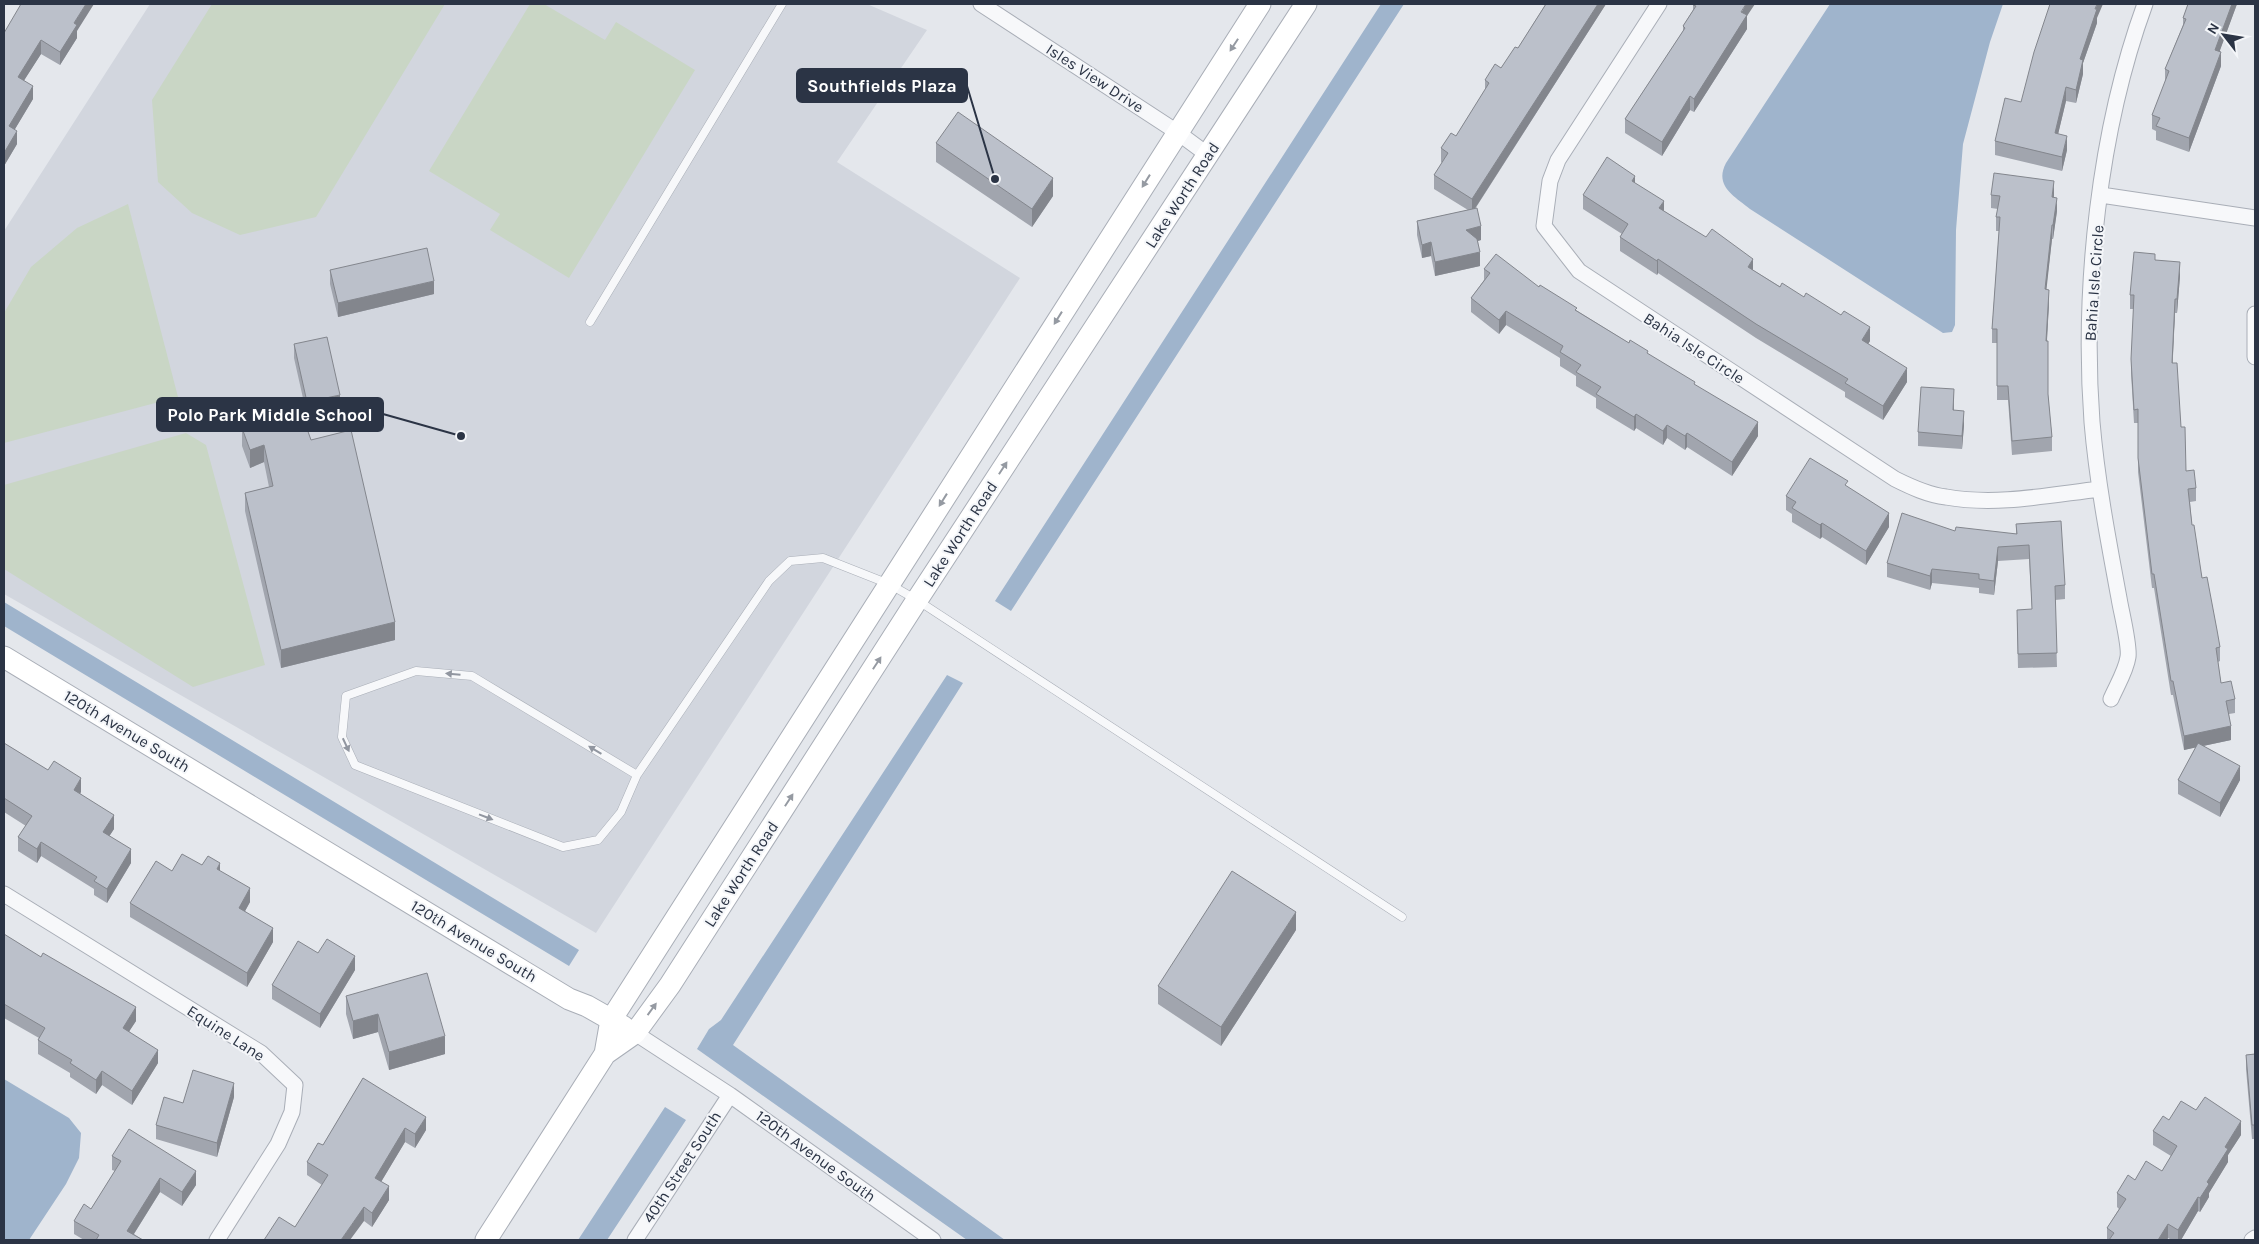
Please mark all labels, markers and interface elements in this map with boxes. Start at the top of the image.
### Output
north arrow [2199,10,2249,60]
text: N [2203,20,2223,37]
one-way arrow [1229,38,1238,51]
street label: Isles View Drive [1043,39,1147,117]
callout: Southfields Plaza [797,69,967,102]
text: Southfields Plaza [807,75,957,97]
street label: Lake Worth Road [1141,139,1223,251]
one-way arrow [1141,175,1150,188]
street label: Bahia Isle Circle [2080,224,2108,342]
street label: Bahia Isle Circle [1640,308,1748,388]
one-way arrow [1054,312,1063,325]
callout: Polo Park Middle School [157,398,383,431]
text: Polo Park Middle School [167,404,373,426]
one-way arrow [999,461,1008,475]
street label: Lake Worth Road [919,478,1001,590]
one-way arrow [938,493,947,506]
one-way arrow [872,656,881,670]
one-way arrow [445,670,461,678]
street label: 120th Avenue South [60,686,194,776]
one-way arrow [342,738,350,753]
one-way arrow [589,745,602,754]
one-way arrow [784,793,794,806]
one-way arrow [479,813,493,821]
street label: Lake Worth Road [700,818,782,930]
street label: 120th Avenue South [407,896,541,986]
street label: Equine Lane [184,1001,268,1065]
one-way arrow [647,1003,658,1016]
street label: 120th Avenue South [752,1106,880,1206]
street label: 40th Street South [639,1108,725,1226]

